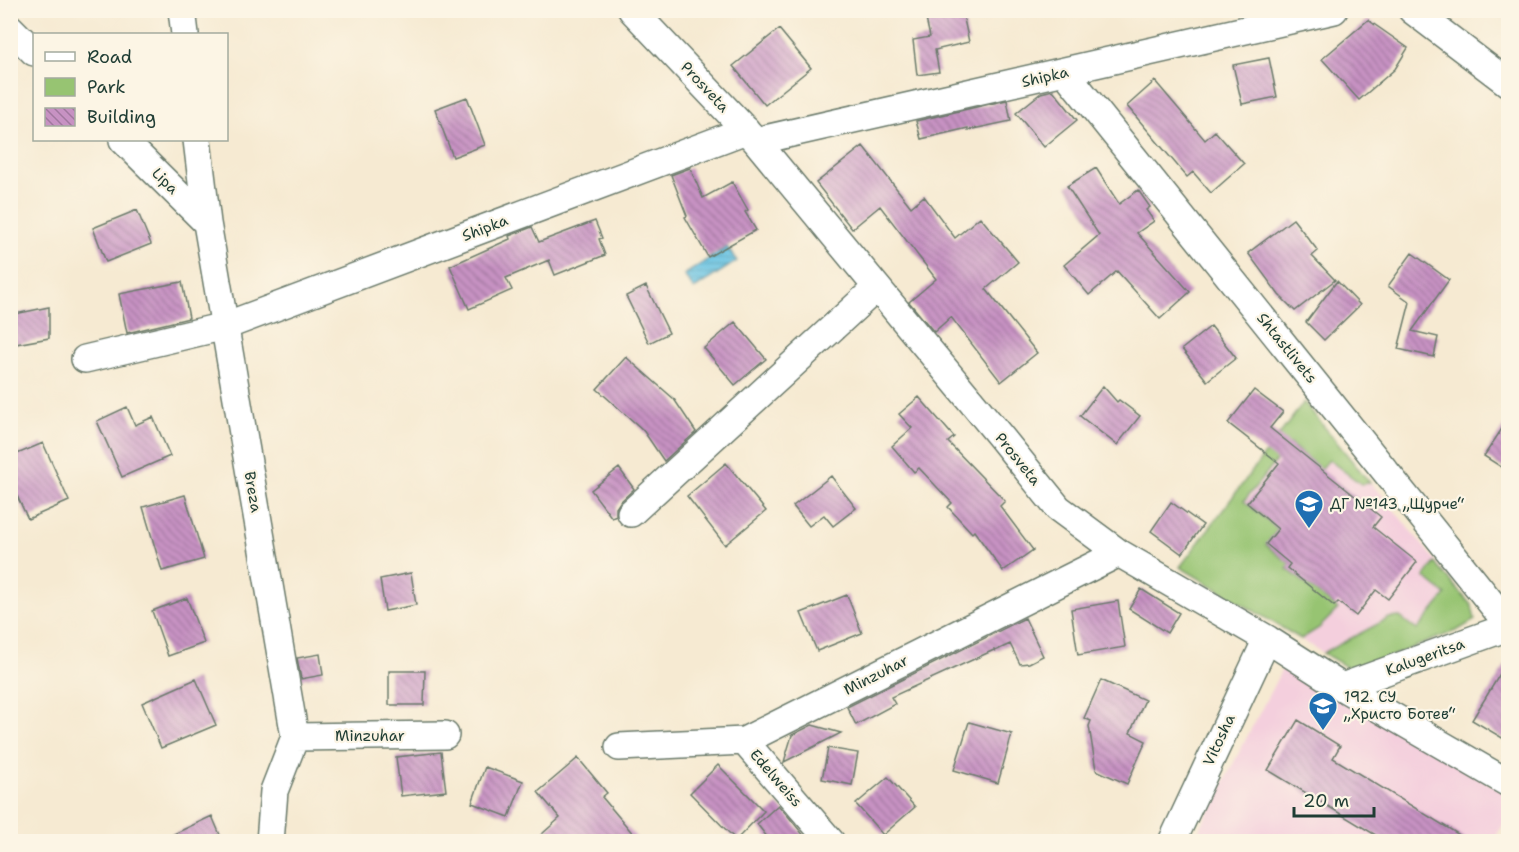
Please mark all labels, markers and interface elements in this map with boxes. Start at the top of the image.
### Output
legend [33,33,228,141]
text: Road [87,45,132,69]
street label: Prosveta [676,57,734,117]
street label: Shipka [1020,62,1071,92]
text: Park [87,75,126,99]
text: Building [87,105,156,129]
street label: Lipa [147,163,183,199]
street label: Shipka [459,210,511,246]
street label: Shtastlivets [1252,309,1322,387]
street label: Prosveta [991,428,1046,490]
street label: Breza [240,470,267,515]
school or university icon: ДГ №143 „Щурче“ [1293,488,1325,530]
place label: ДГ №143 „Щурче“ [1330,494,1464,514]
street label: Kalugeritsa [1383,633,1468,681]
street label: Minzuhar [840,650,912,700]
place label: 192. СУ „Христо Ботев“ [1343,687,1456,724]
school or university icon: 192. СУ „Христо Ботев“ [1307,690,1339,732]
street label: Vitosha [1198,710,1240,769]
street label: Minzuhar [335,726,405,746]
street label: Edelweiss [745,745,807,811]
scale bar [1294,780,1374,818]
text: 20 m [1303,789,1349,813]

